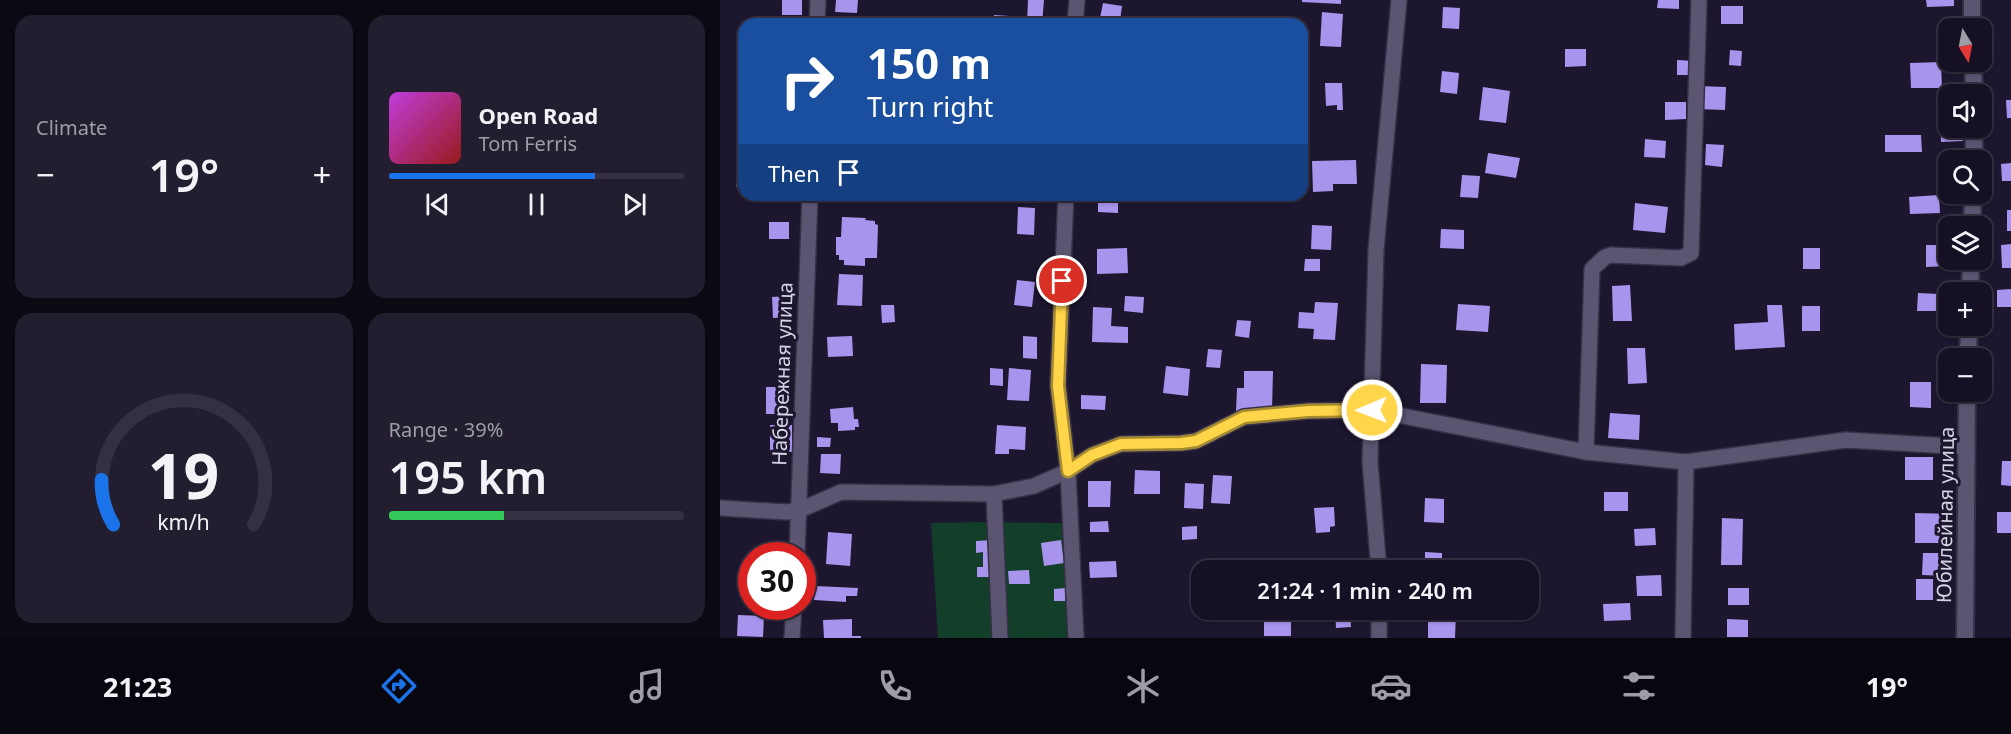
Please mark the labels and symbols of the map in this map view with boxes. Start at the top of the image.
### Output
north arrow [1938,18,1992,72]
pin [1036,255,1087,306]
street label: Набережная улица [765,282,799,466]
position arrow [1340,378,1404,442]
street label: Юбилейная улица [1930,427,1960,603]
speed limit sign: 30 [738,542,816,620]

